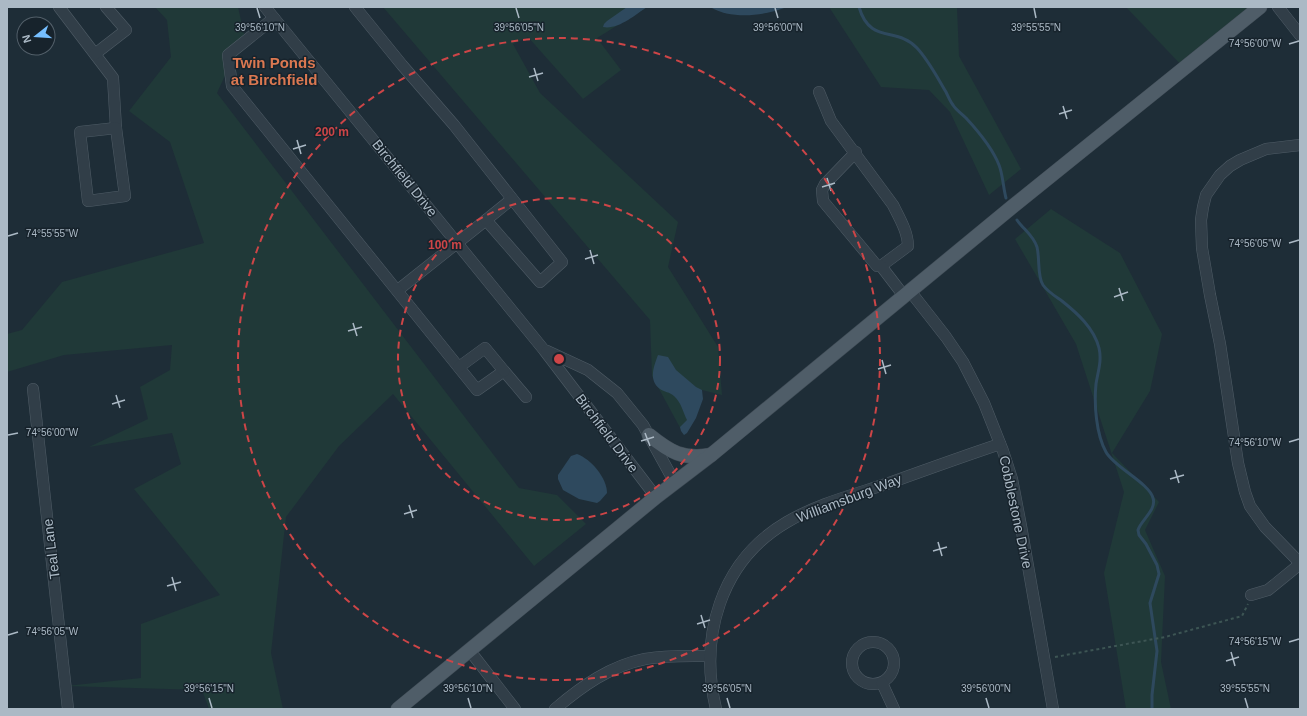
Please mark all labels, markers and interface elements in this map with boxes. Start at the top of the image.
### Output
north arrow [16,16,56,56]
text: 39°56'10"N [235,22,285,33]
text: 39°56'05"N [494,22,544,33]
text: 39°56'00"N [753,22,803,33]
text: 39°55'55"N [1011,22,1061,33]
text: N [20,33,33,44]
text: 74°56'00"W [1229,38,1282,49]
district label: Twin Ponds at Birchfield [231,54,317,88]
text: 200 m [315,125,349,139]
street label: Birchfield Drive [369,136,441,220]
text: 74°55'55"W [26,228,79,239]
text: 100 m [428,238,462,252]
text: 74°56'05"W [1229,238,1282,249]
centre of rings [552,352,566,366]
street label: Birchfield Drive [572,391,642,476]
text: 74°56'00"W [26,427,79,438]
text: 74°56'10"W [1229,437,1282,448]
street label: Cobblestone Drive [996,454,1036,570]
street label: Williamsburg Way [794,471,904,525]
street label: Teal Lane [39,518,63,580]
text: 74°56'05"W [26,626,79,637]
text: 74°56'15"W [1229,636,1282,647]
text: 39°56'15"N [184,683,234,694]
text: 39°56'10"N [443,683,493,694]
text: 39°56'05"N [702,683,752,694]
text: 39°56'00"N [961,683,1011,694]
text: 39°55'55"N [1220,683,1270,694]

